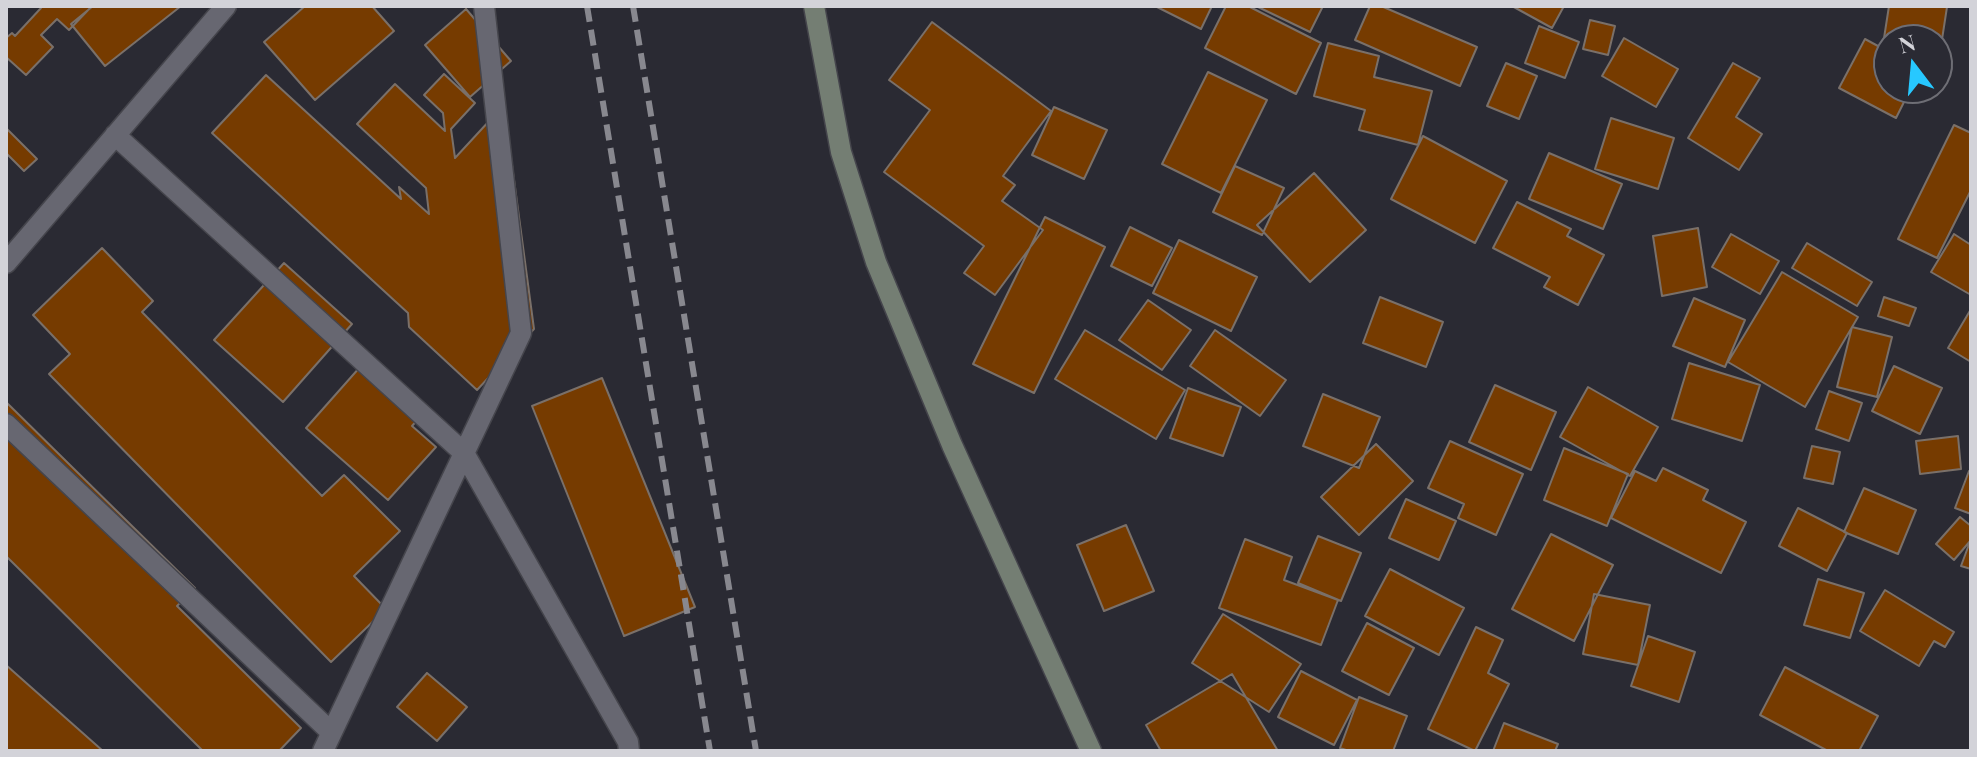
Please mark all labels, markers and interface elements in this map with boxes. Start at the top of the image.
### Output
north arrow [1873,24,1953,104]
text: N [1895,26,1919,59]

